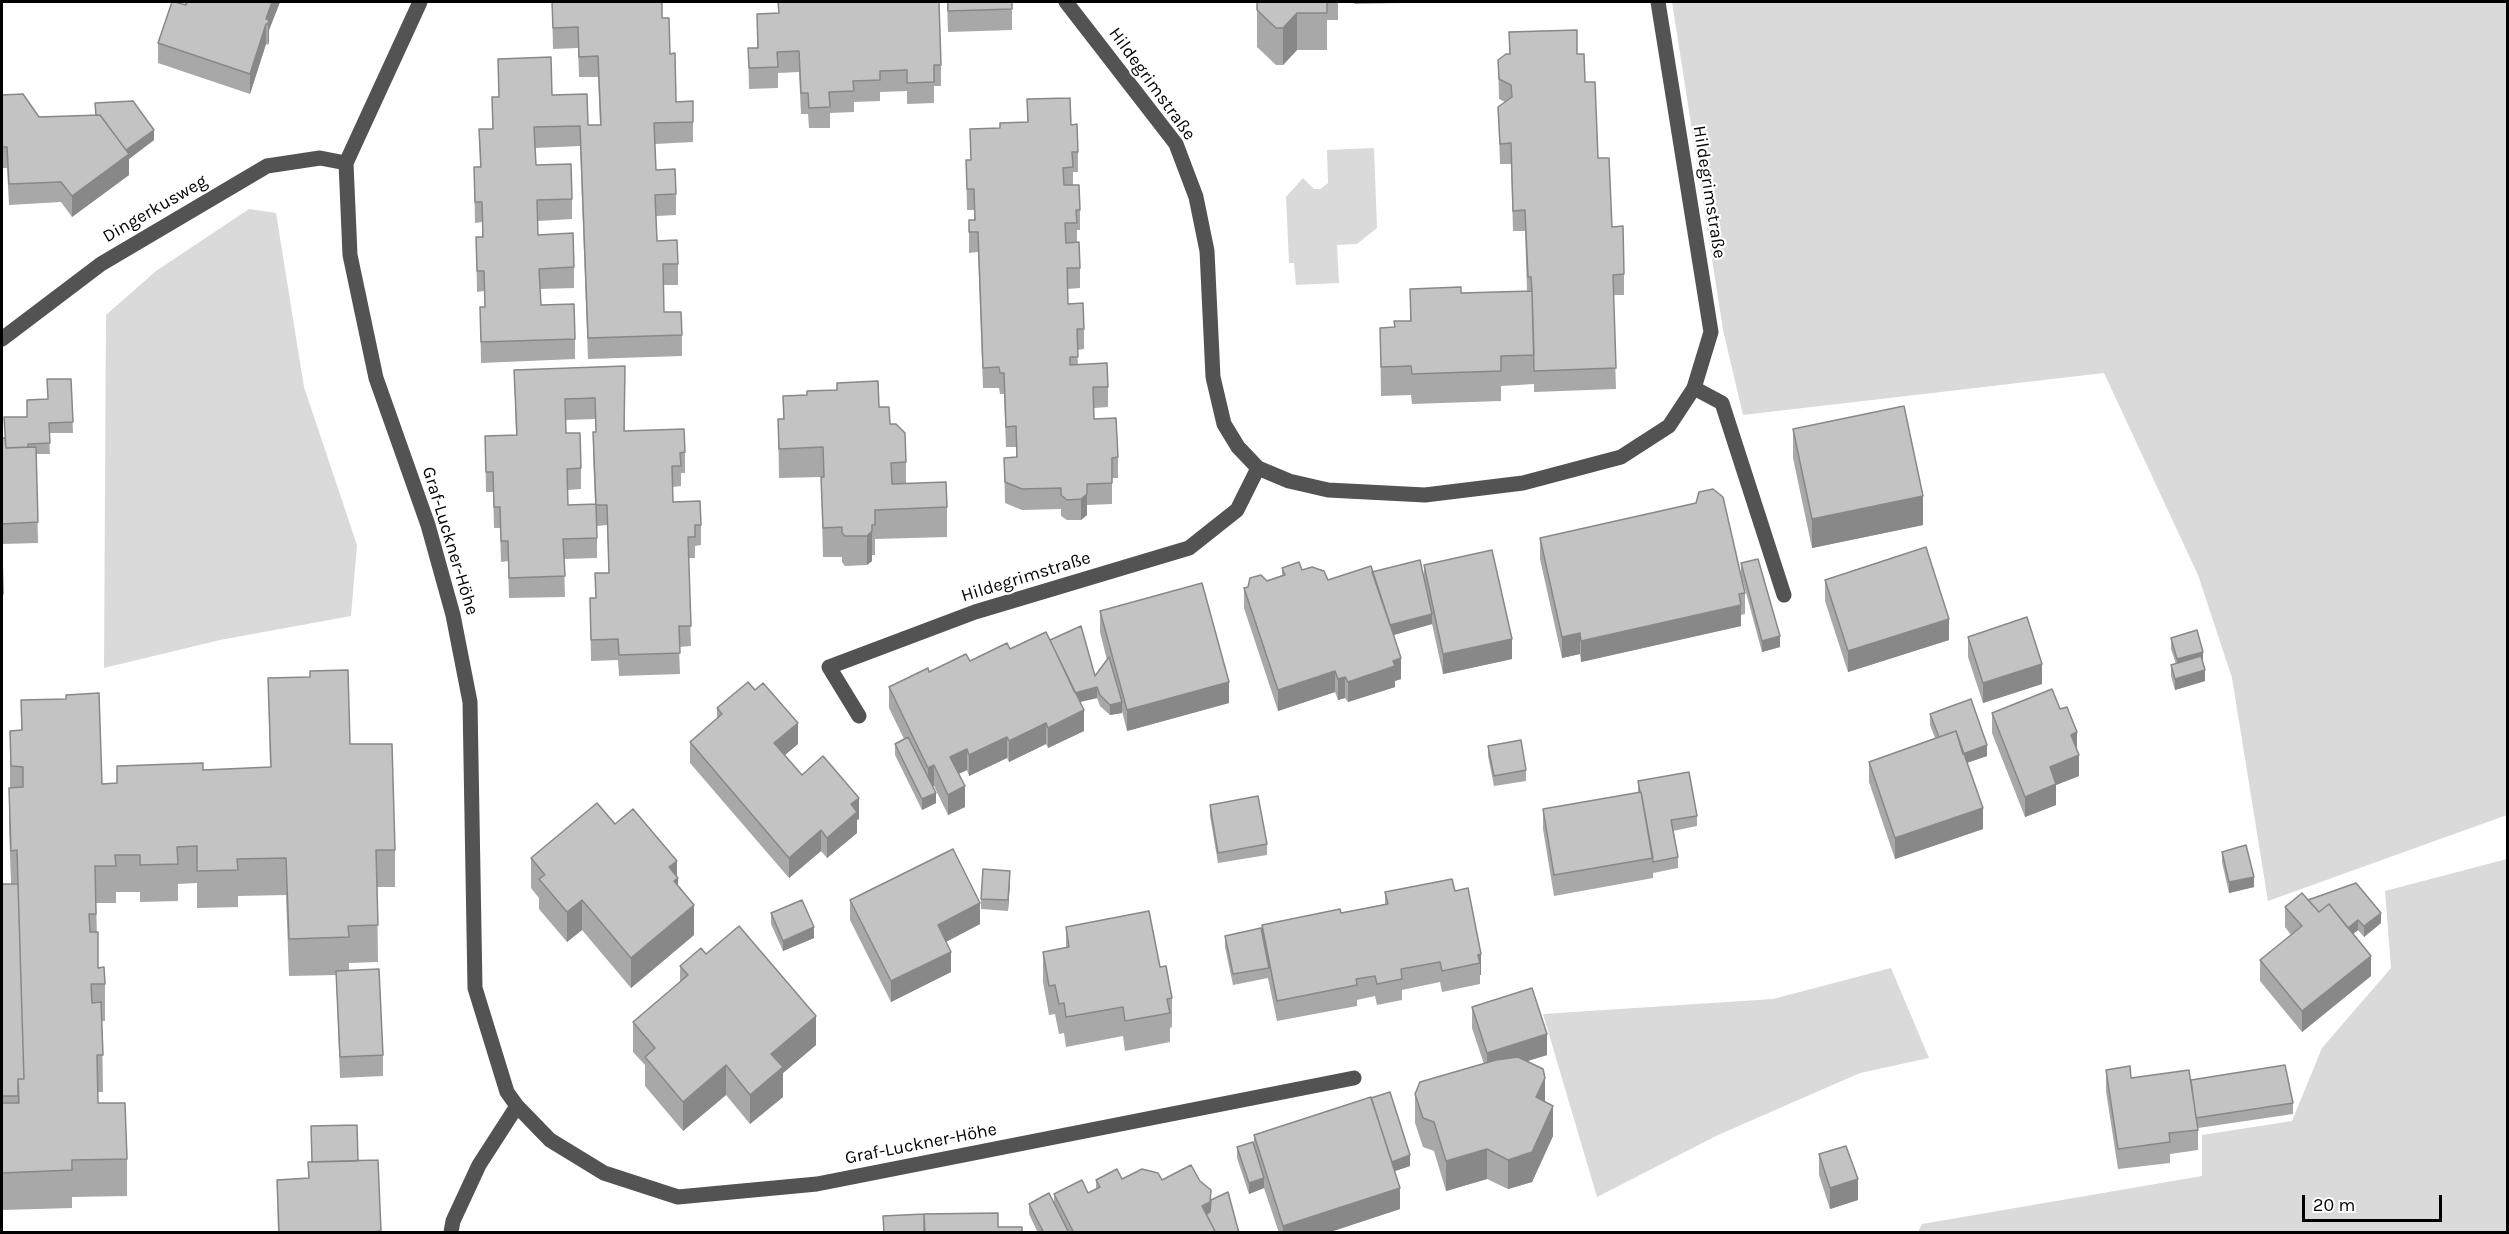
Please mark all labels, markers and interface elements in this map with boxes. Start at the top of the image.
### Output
street label: Hildegrimstraße [1104,23,1200,145]
street label: Hildegrimstraße [1688,124,1730,260]
street label: Dingerkusweg [99,170,211,248]
street label: Graf-Luckner-Höhe [417,464,483,618]
street label: Hildegrimstraße [959,547,1093,607]
street label: Graf-Luckner-Höhe [843,1119,999,1169]
scale bar [2305,1183,2444,1221]
text: 20 m [2313,1194,2355,1216]

